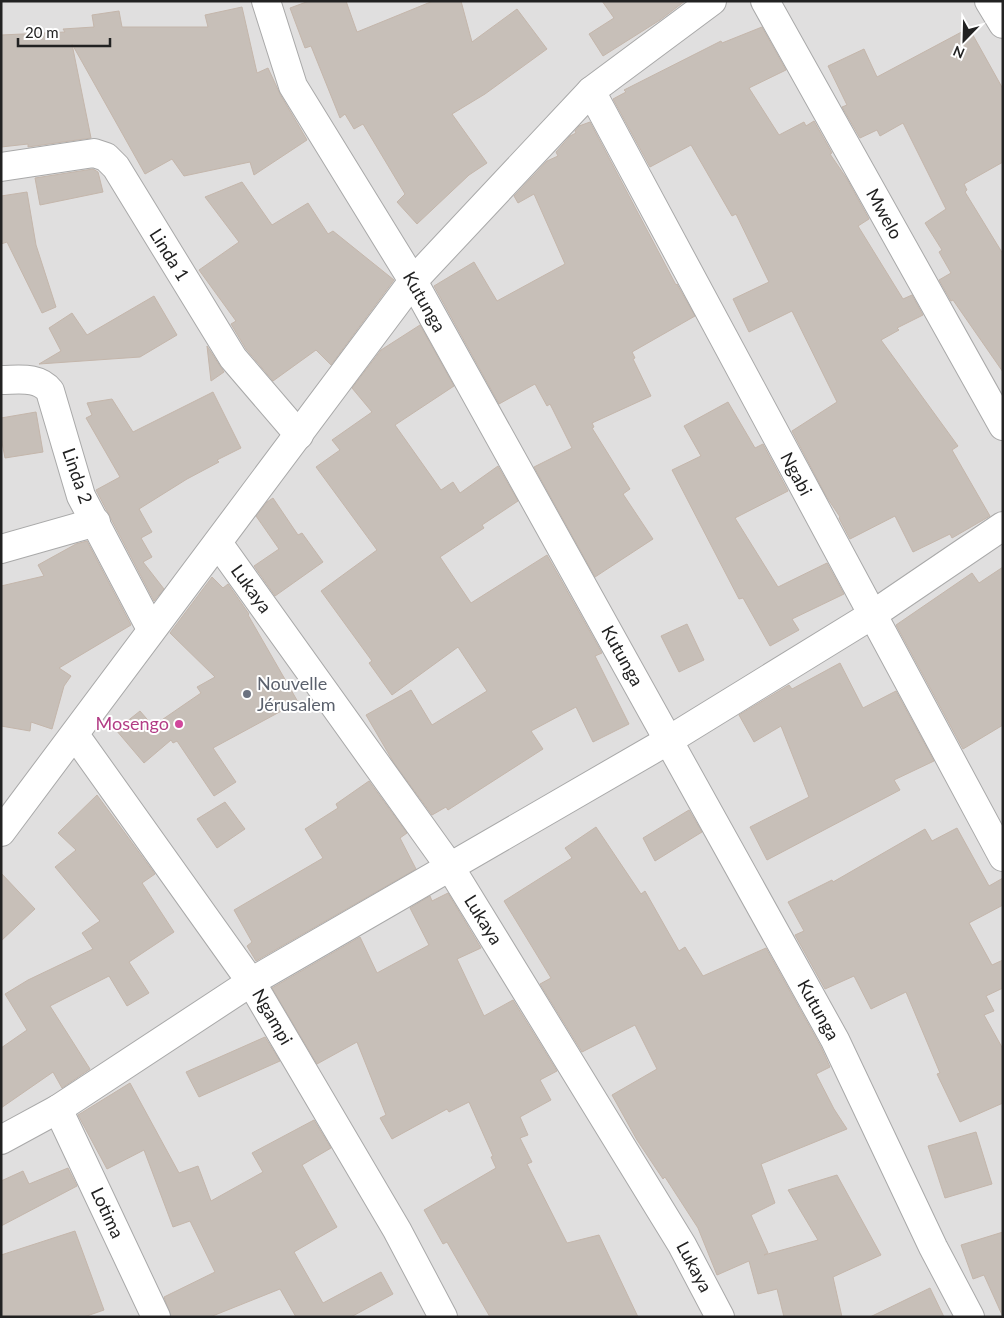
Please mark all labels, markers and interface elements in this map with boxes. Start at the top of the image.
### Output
scale bar [18,15,110,47]
north arrow [939,15,989,65]
text: 20 m [25,23,59,41]
text: N [950,42,967,62]
street label: Mwelo [862,184,908,243]
street label: Linda 1 [145,224,194,285]
street label: Kutunga [399,267,451,336]
street label: Linda 2 [58,445,98,507]
street label: Ngabi [776,448,817,499]
street label: Lukaya [227,560,277,617]
street label: Kutunga [597,621,649,690]
place label: Nouvelle Jérusalem [257,672,336,715]
marker: Nouvelle Jérusalem [241,688,253,700]
place label: Mosengo [96,712,169,734]
marker: Mosengo [173,718,185,730]
street label: Lukaya [460,890,508,948]
street label: Kutunga [793,975,845,1044]
street label: Ngampi [248,985,298,1048]
street label: Lotima [87,1184,129,1241]
street label: Lukaya [672,1237,717,1296]

